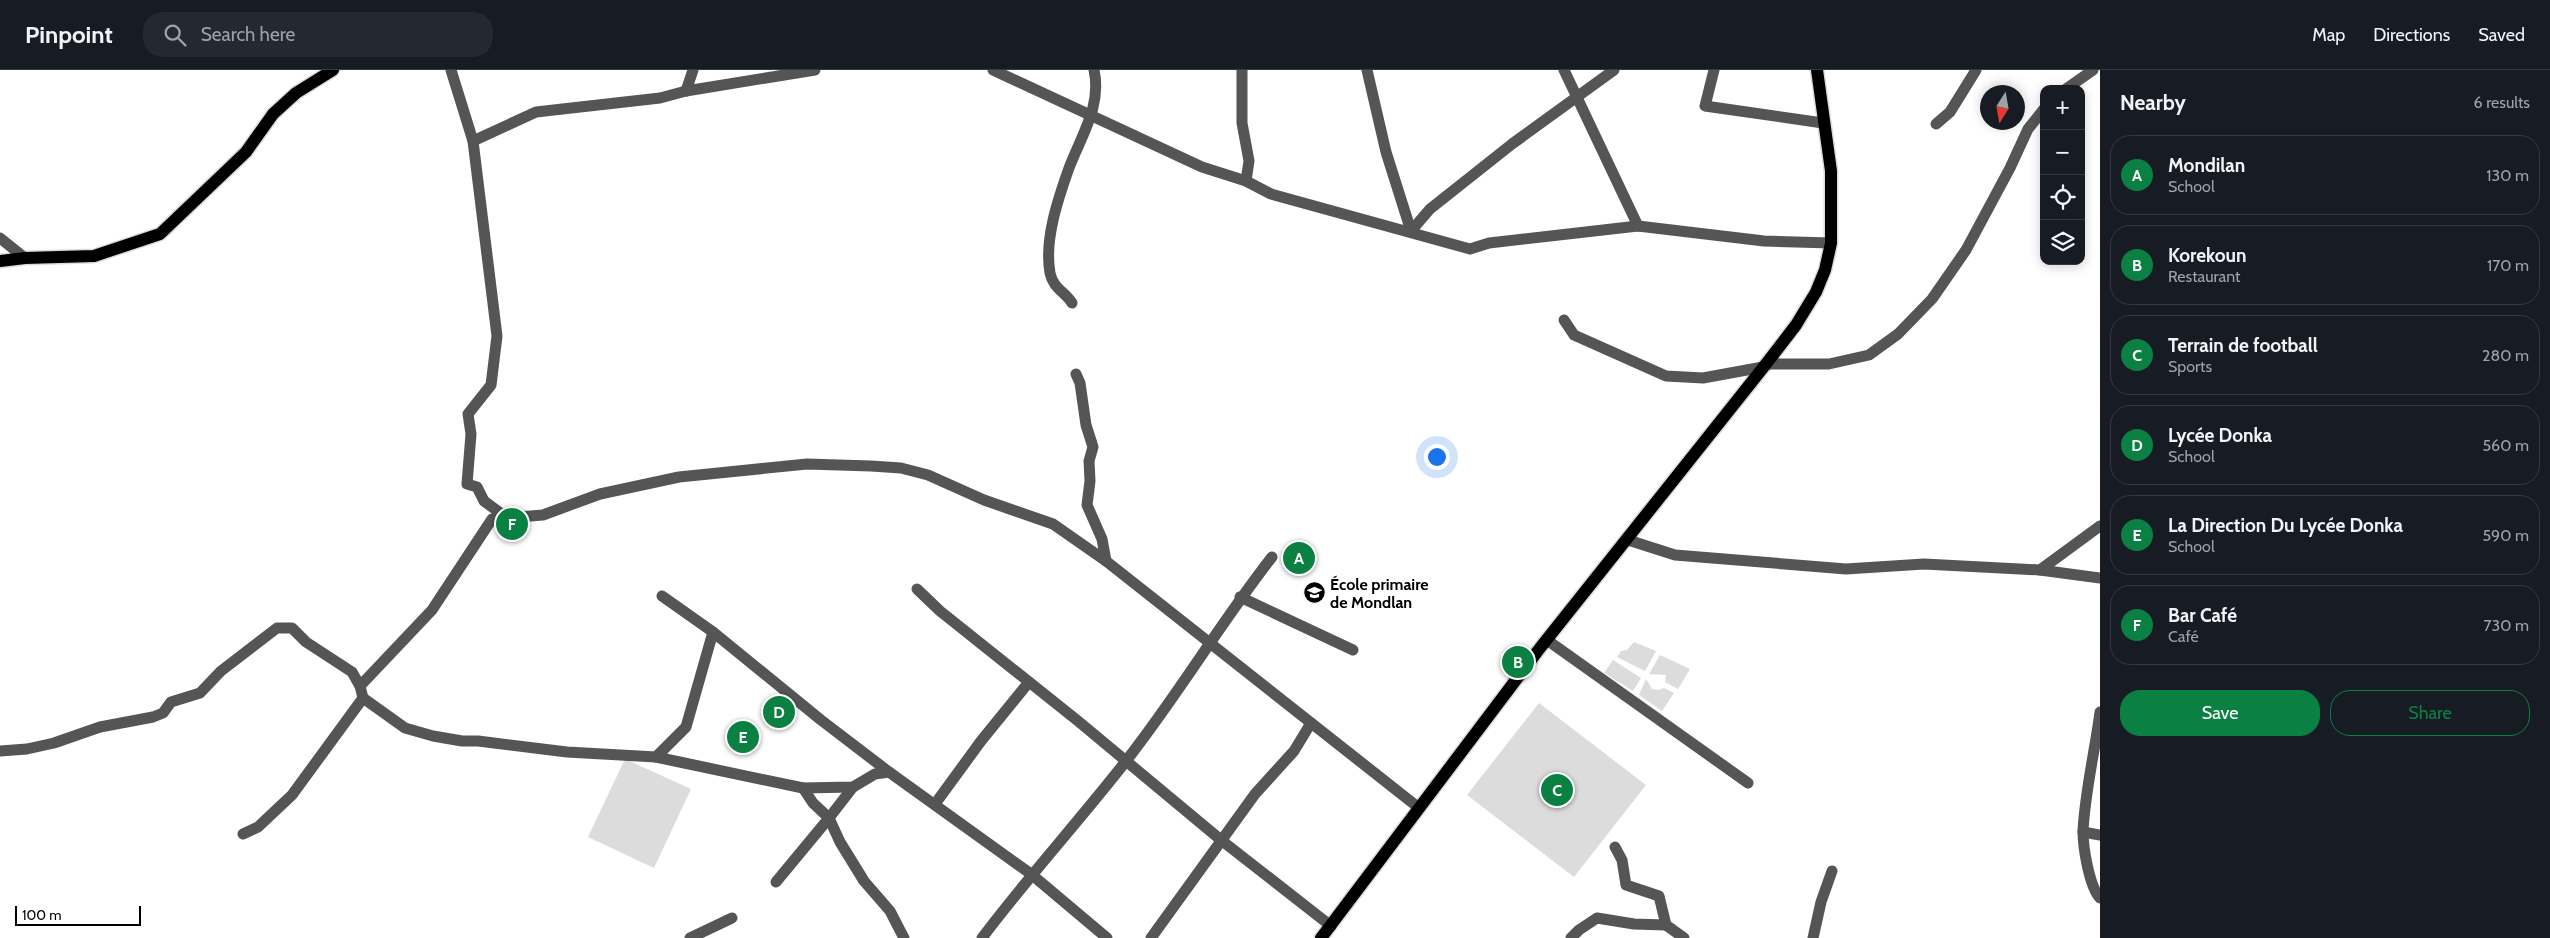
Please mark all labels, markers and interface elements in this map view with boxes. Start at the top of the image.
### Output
search box [143,12,493,57]
text: Pinpoint [25,20,113,49]
icon: search [161,21,189,49]
text: Search here [201,23,295,46]
text: Map [2312,24,2345,46]
text: Directions [2373,24,2450,46]
text: Saved [2478,24,2525,46]
north arrow [1980,85,2025,130]
map controls [2040,85,2085,265]
button: + [2040,85,2085,130]
text: Nearby [2120,90,2186,115]
text: 6 results [2474,93,2530,112]
button: − [2040,130,2085,175]
text: Mondilan [2168,154,2245,177]
text: A [2132,166,2142,185]
text: 130 m [2486,166,2529,185]
button: locate [2040,175,2085,220]
text: School [2168,177,2215,196]
button: layers [2040,220,2085,265]
text: Korekoun [2168,244,2247,267]
text: B [2132,256,2142,275]
text: 170 m [2487,256,2529,275]
text: Restaurant [2168,267,2240,286]
text: Terrain de football [2168,334,2318,357]
text: C [2132,346,2142,365]
text: 280 m [2482,346,2529,365]
text: Sports [2168,357,2212,376]
text: Lycée Donka [2168,424,2272,447]
text: D [2131,436,2143,455]
text: 560 m [2482,436,2529,455]
your location [1424,444,1450,470]
text: School [2168,447,2215,466]
pin: F [496,505,528,543]
text: La Direction Du Lycée Donka [2168,514,2403,537]
text: E [2132,526,2142,545]
text: 590 m [2482,526,2529,545]
text: School [2168,537,2215,556]
pin: A [1283,539,1315,577]
place label: École primaire de Mondlan [1330,575,1429,612]
school or university icon: École primaire de Mondlan [1302,581,1326,605]
text: Bar Café [2168,604,2237,627]
text: F [2133,616,2141,635]
text: 730 m [2483,616,2529,635]
text: Café [2168,627,2199,646]
pin: B [1502,643,1534,681]
button: Save [2120,690,2320,736]
button: Share [2330,690,2530,736]
pin: D [763,693,795,731]
pin: E [727,718,759,756]
pin: C [1541,771,1573,809]
scale bar [15,903,141,926]
text: 100 m [22,906,62,924]

